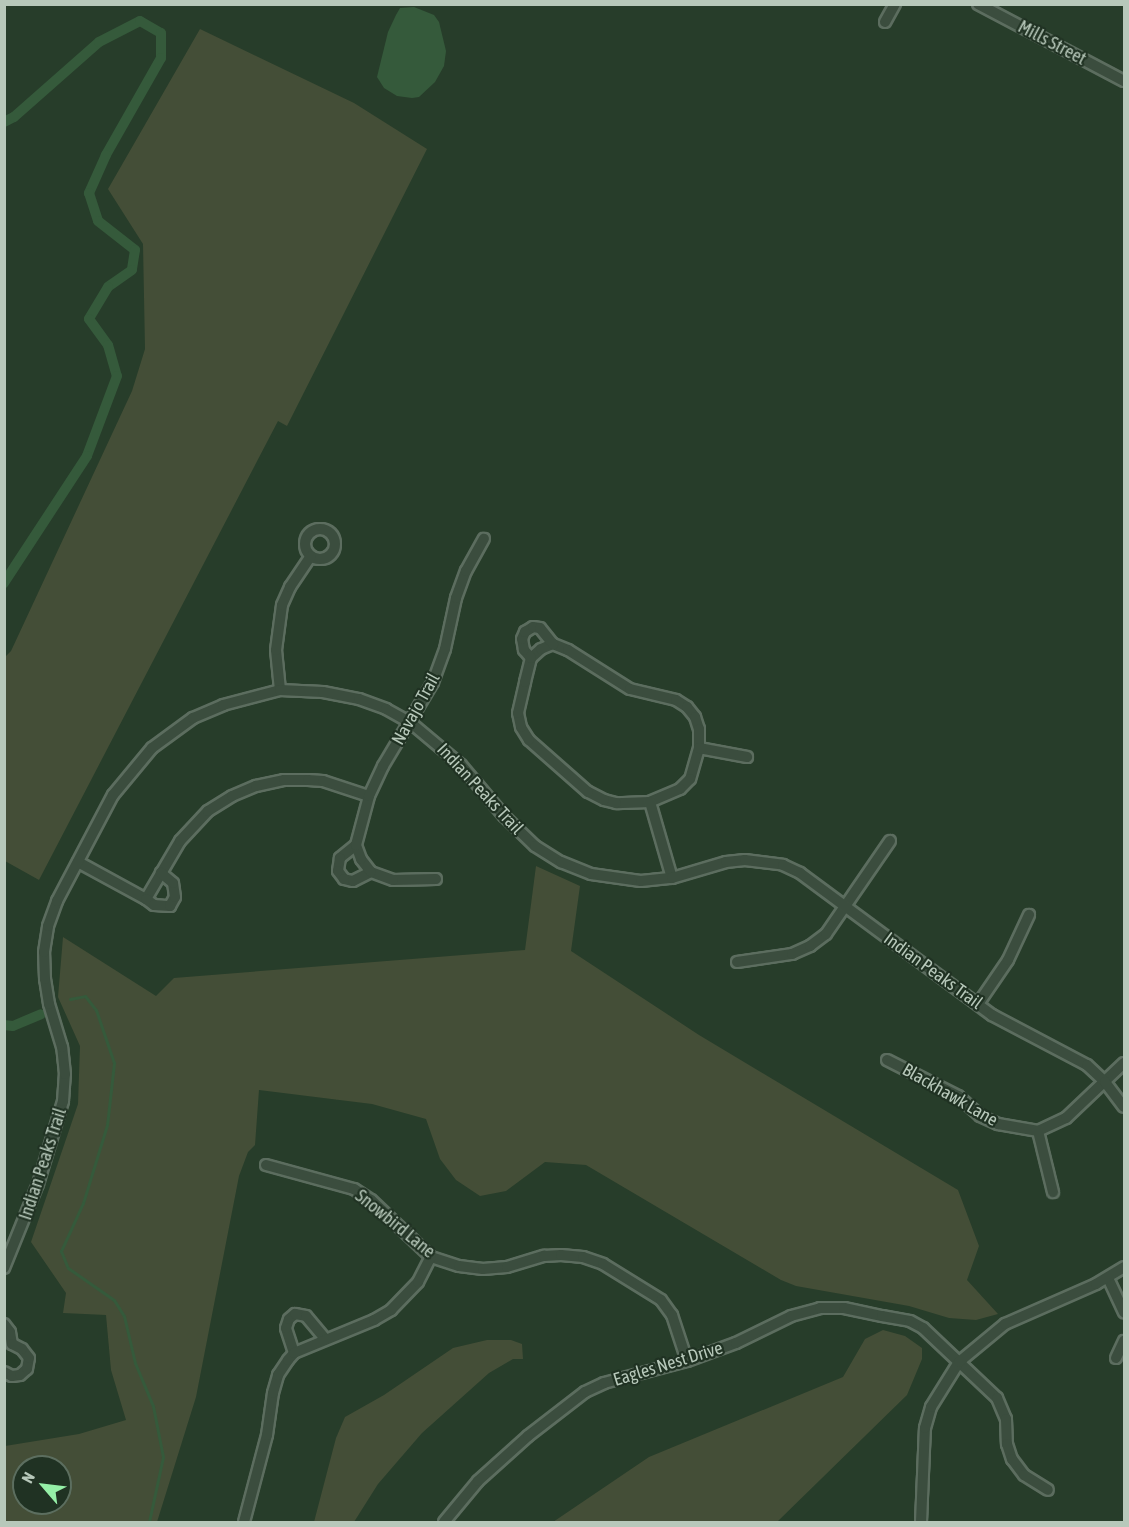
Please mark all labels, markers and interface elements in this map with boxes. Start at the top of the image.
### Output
street label: Mills Street [1014,16,1090,70]
street label: Navajo Trail [387,669,445,749]
street label: Indian Peaks Trail [432,739,528,839]
street label: Indian Peaks Trail [880,928,986,1014]
street label: Blackhawk Lane [898,1059,1002,1131]
street label: Indian Peaks Trail [15,1105,71,1223]
street label: Snowbird Lane [351,1185,439,1263]
street label: Eagles Nest Drive [611,1337,725,1391]
north arrow [12,1455,72,1515]
text: N [18,1469,38,1486]

